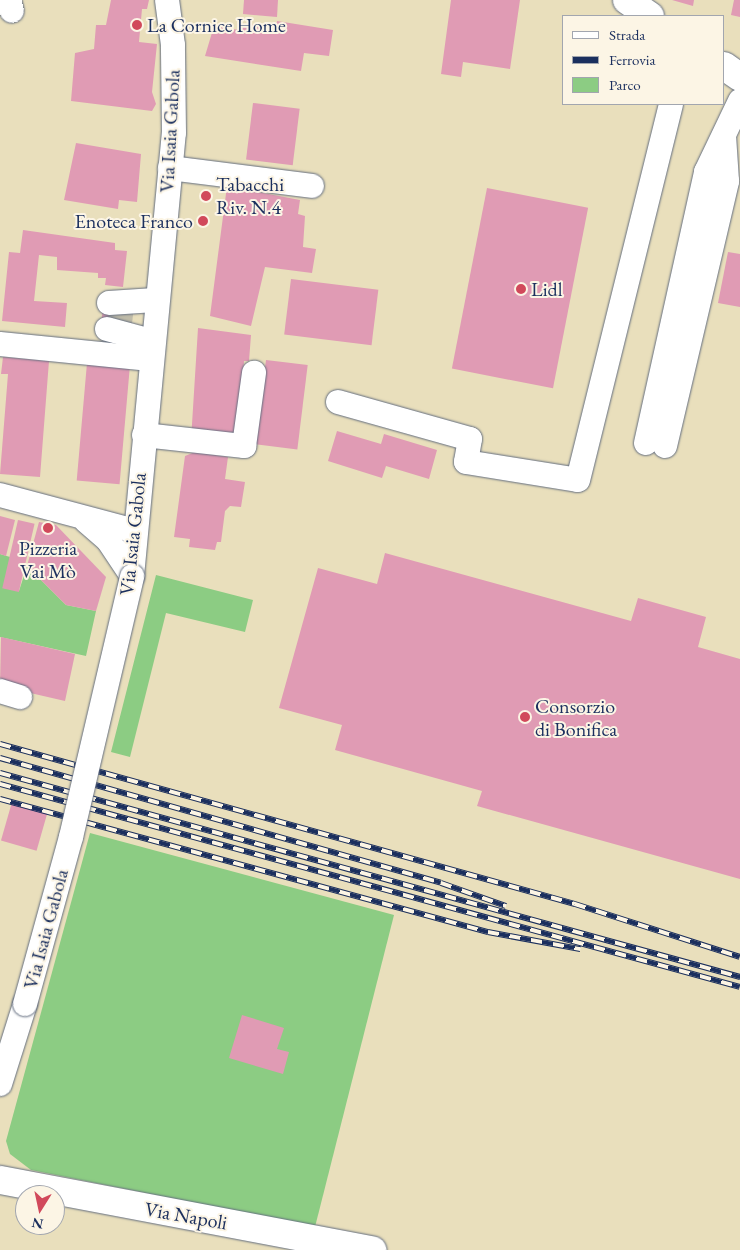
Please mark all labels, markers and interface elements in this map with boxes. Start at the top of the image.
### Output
place label: La Cornice Home [147,13,286,37]
legend [562,15,725,105]
marker: La Cornice Home [131,19,143,31]
text: Strada [609,25,645,44]
text: Ferrovia [609,50,656,69]
street label: Via Isaia Gabola [155,69,185,193]
text: Parco [609,75,641,94]
place label: Tabacchi Riv. N.4 [216,173,284,220]
marker: Tabacchi Riv. N.4 [200,190,212,202]
place label: Enoteca Franco [74,209,193,233]
marker: Enoteca Franco [197,215,209,227]
place label: Lidl [531,277,562,301]
marker: Lidl [515,283,527,295]
street label: Via Isaia Gabola [115,471,151,597]
marker: Pizzeria Vai Mò [42,522,54,534]
place label: Pizzeria Vai Mò [19,536,77,583]
place label: Consorzio di Bonifica [535,694,617,741]
marker: Consorzio di Bonifica [519,711,531,723]
street label: Via Isaia Gabola [18,866,74,992]
north arrow [15,1185,65,1235]
street label: Via Napoli [143,1197,229,1235]
text: N [30,1214,45,1234]

